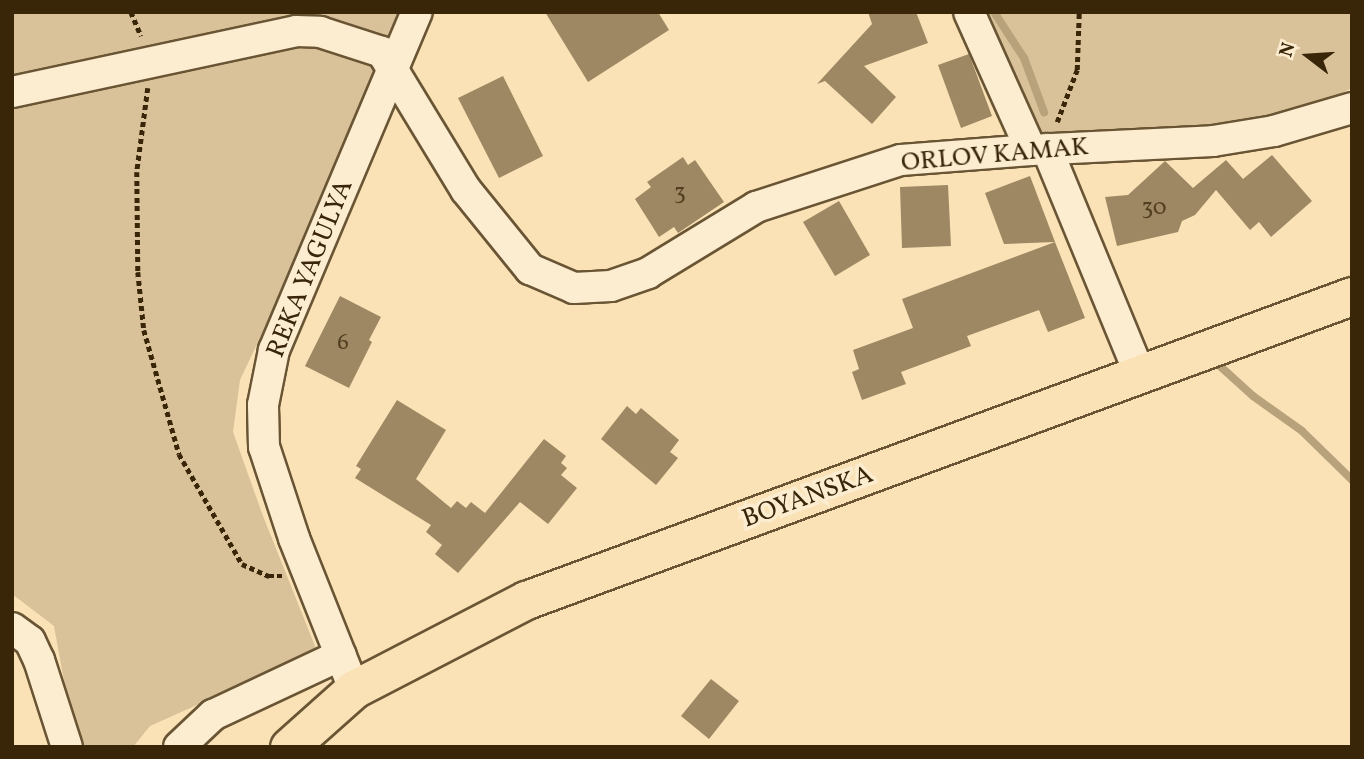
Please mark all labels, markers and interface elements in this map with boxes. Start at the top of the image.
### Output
north arrow [1273,21,1343,91]
text: N [1273,39,1302,60]
street label: ORLOV KAMAK [900,132,1090,180]
street label: REKA YAGULYA [261,175,361,363]
house number: 3 [674,179,686,207]
house number: 30 [1141,194,1167,222]
house number: 6 [337,329,349,357]
street label: BOYANSKA [738,460,878,536]

